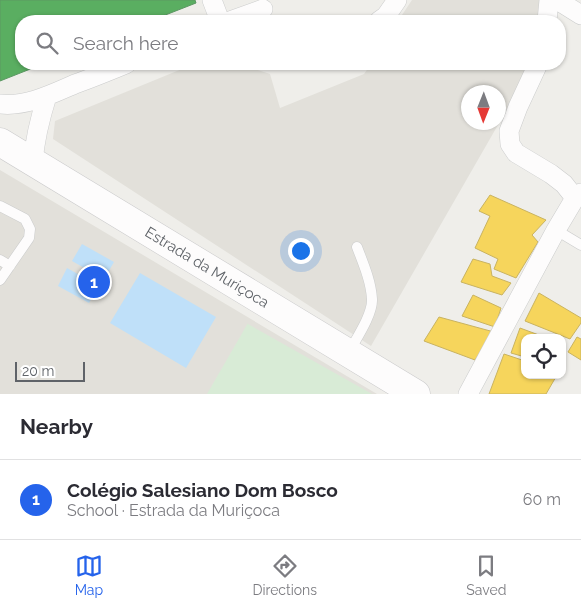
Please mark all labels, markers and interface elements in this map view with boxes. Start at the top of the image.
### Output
search box [15,15,566,70]
icon: search [33,29,61,57]
text: Search here [73,32,179,54]
north arrow [461,85,506,130]
street label: Estrada da Muriçoca [142,223,272,312]
your location [288,238,314,264]
pin: 1 [78,263,110,301]
map controls [521,334,566,379]
button: locate [521,334,566,379]
scale bar [15,359,85,382]
text: 20 m [22,363,54,379]
text: Nearby [20,414,93,439]
text: Colégio Salesiano Dom Bosco [67,479,338,501]
text: 1 [32,490,40,509]
text: 60 m [523,490,561,509]
text: School · Estrada da Muriçoca [67,501,280,520]
tab: Map [75,552,103,598]
tab: Directions [252,552,317,598]
tab: Saved [466,552,506,598]

